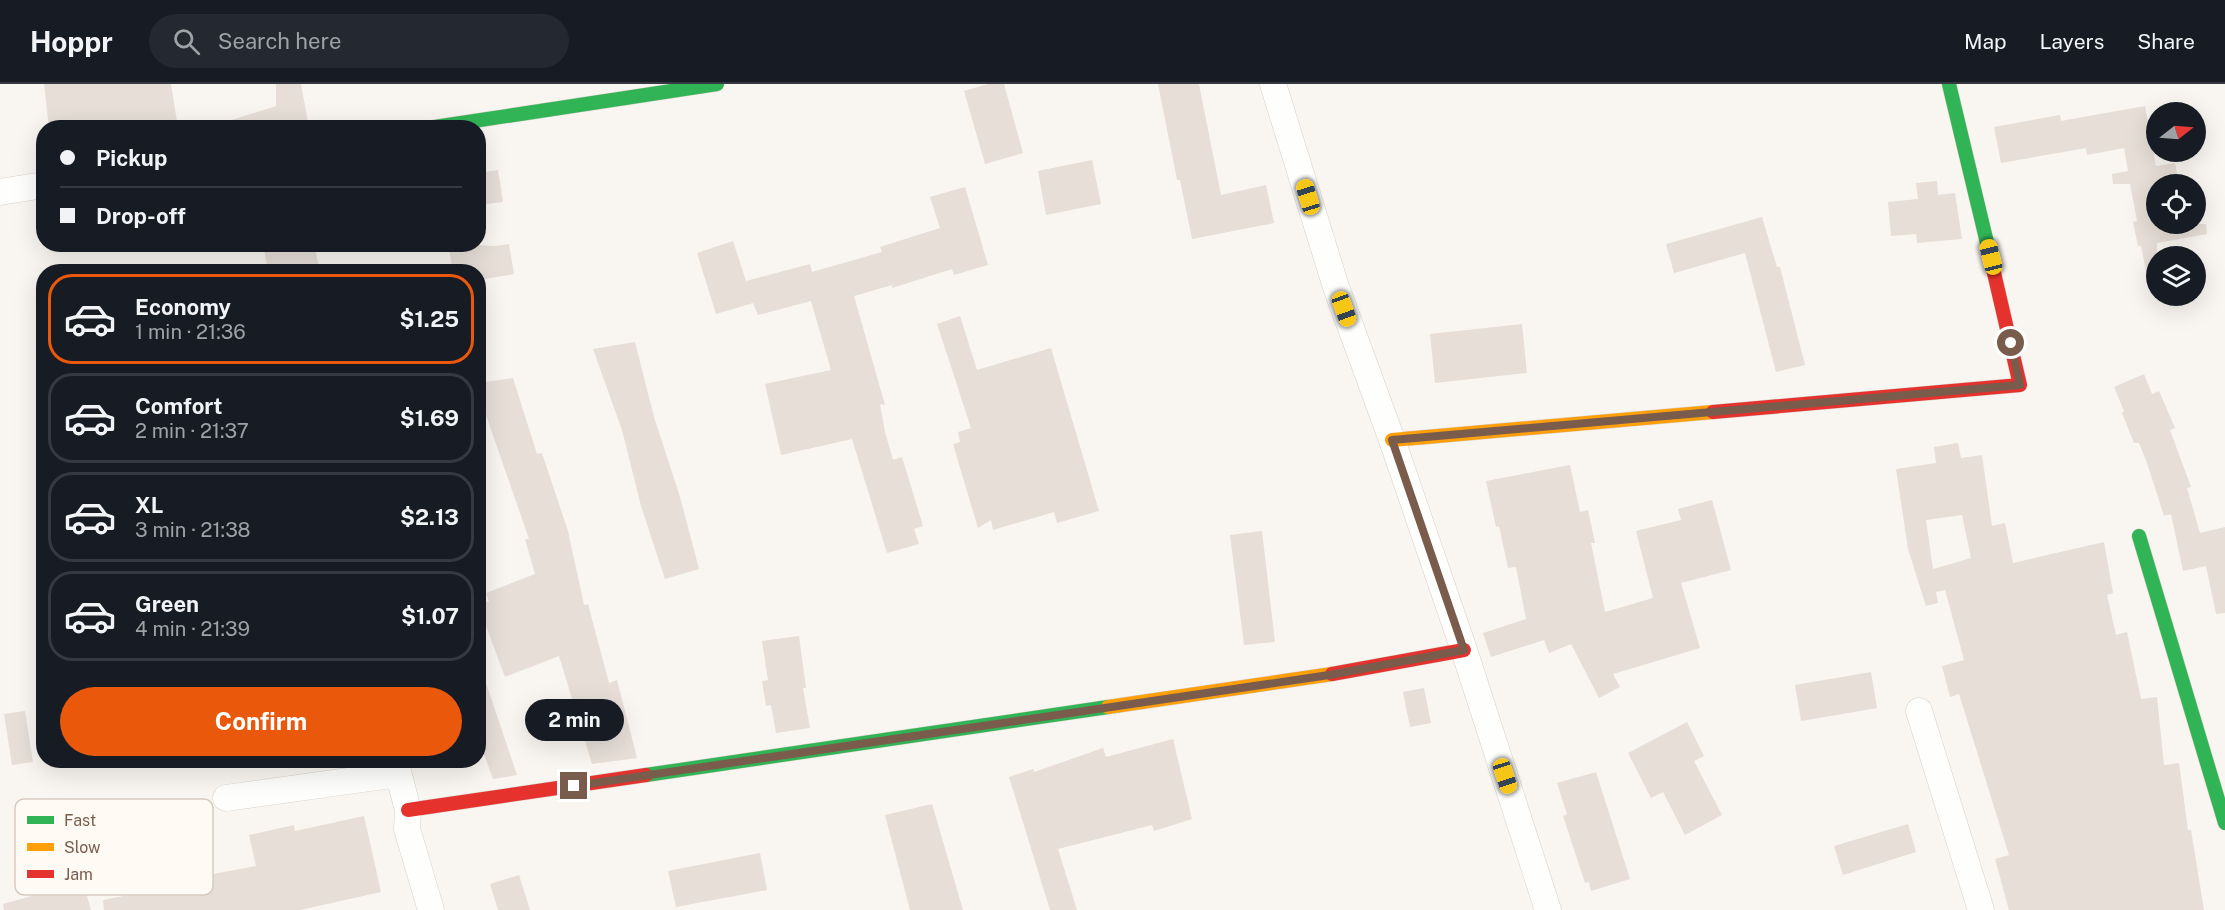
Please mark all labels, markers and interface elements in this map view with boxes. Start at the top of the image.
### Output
search box [149,14,569,68]
text: Hoppr [30,25,113,58]
icon: search [170,25,203,58]
text: Search here [218,28,341,54]
text: Map [1964,29,2007,54]
text: Layers [2040,29,2104,54]
text: Share [2137,29,2195,54]
north arrow [2146,102,2206,162]
map controls [2146,102,2206,306]
text: Pickup [96,145,167,171]
button: locate [2146,174,2206,234]
car [1294,177,1322,217]
text: Drop-off [96,203,186,229]
car [1978,237,2004,277]
button: layers [2146,246,2206,306]
car [1329,289,1359,329]
icon: car [63,292,117,346]
text: Economy [135,294,231,320]
text: $1.25 [399,306,459,332]
text: 1 min · 21:36 [135,320,246,344]
route start [1997,329,2024,356]
icon: car [63,391,117,445]
text: Comfort [135,393,222,419]
text: $1.69 [400,405,459,431]
text: 2 min · 21:37 [135,419,249,443]
icon: car [63,490,117,544]
text: XL [135,492,163,518]
text: $2.13 [400,504,459,530]
text: 3 min · 21:38 [135,518,251,542]
icon: car [63,589,117,643]
text: Green [135,591,199,617]
text: $1.07 [401,603,459,629]
text: 4 min · 21:39 [135,617,250,641]
button: Confirm [60,687,462,756]
callout: 2 min [524,699,624,741]
text: 2 min [548,708,601,732]
car [1491,756,1519,796]
route end [560,772,587,799]
legend [15,799,213,895]
text: Fast [64,811,96,830]
text: Slow [64,838,101,857]
text: Jam [64,865,93,884]

